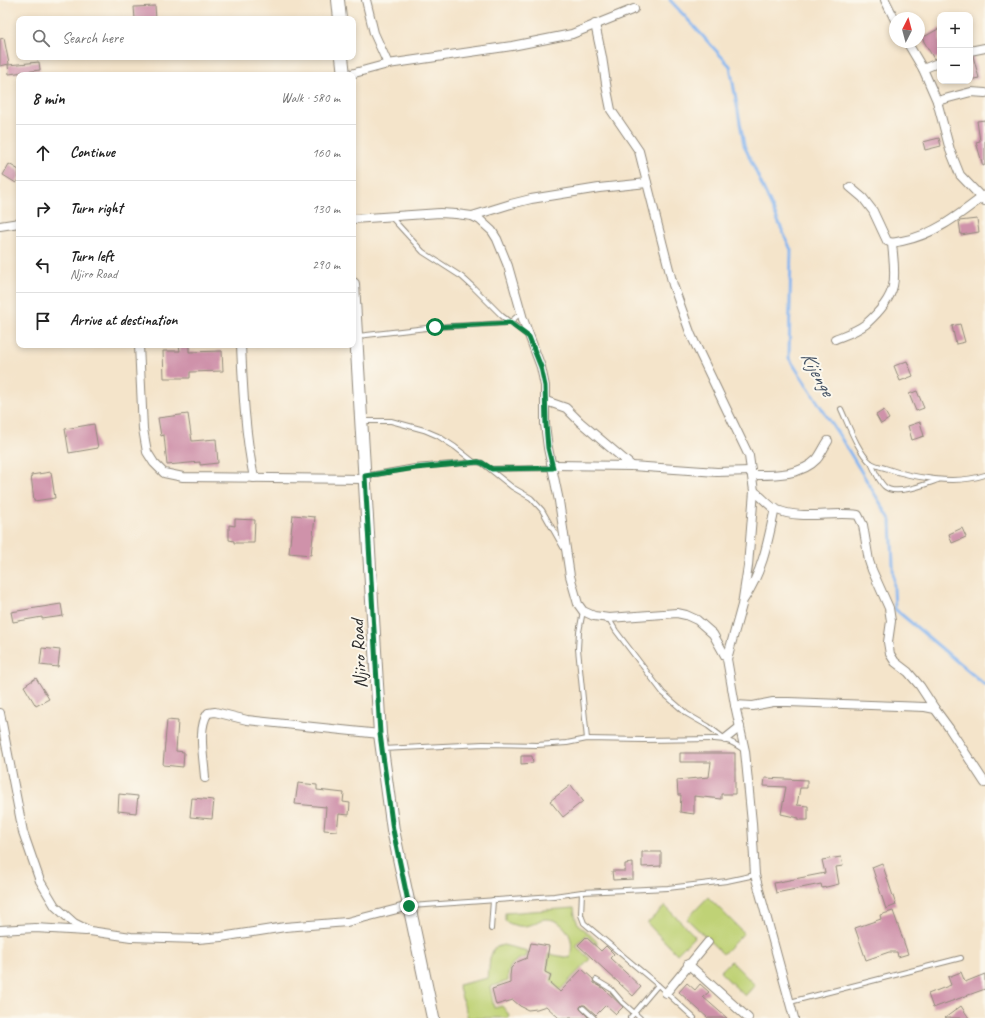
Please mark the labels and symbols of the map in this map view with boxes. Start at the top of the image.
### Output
north arrow [889,12,925,48]
route start [426,318,444,336]
water label: Kijenge [795,347,842,403]
street label: Njiro Road [345,616,373,689]
route end [400,897,418,915]

